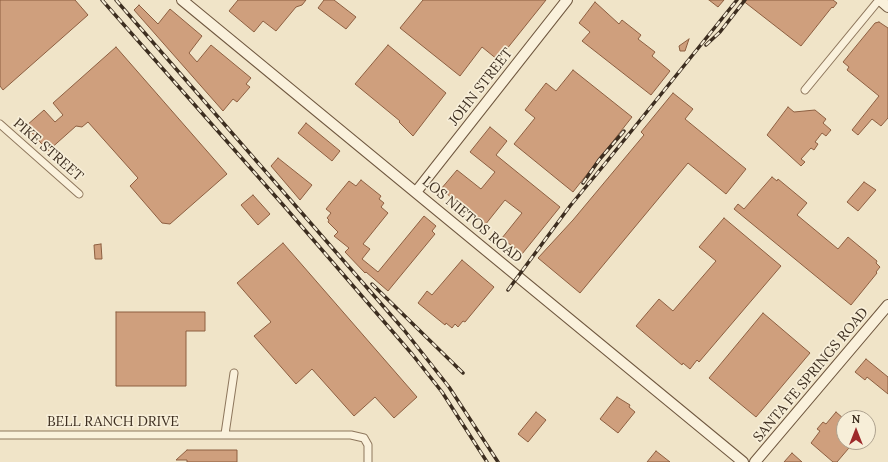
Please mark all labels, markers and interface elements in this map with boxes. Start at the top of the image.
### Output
street label: JOHN STREET [446,45,516,129]
street label: PIKE STREET [10,115,86,185]
street label: LOS NIETOS ROAD [419,173,525,267]
street label: SANTA FE SPRINGS ROAD [750,304,872,446]
north arrow [836,410,876,450]
street label: BELL RANCH DRIVE [47,414,179,430]

